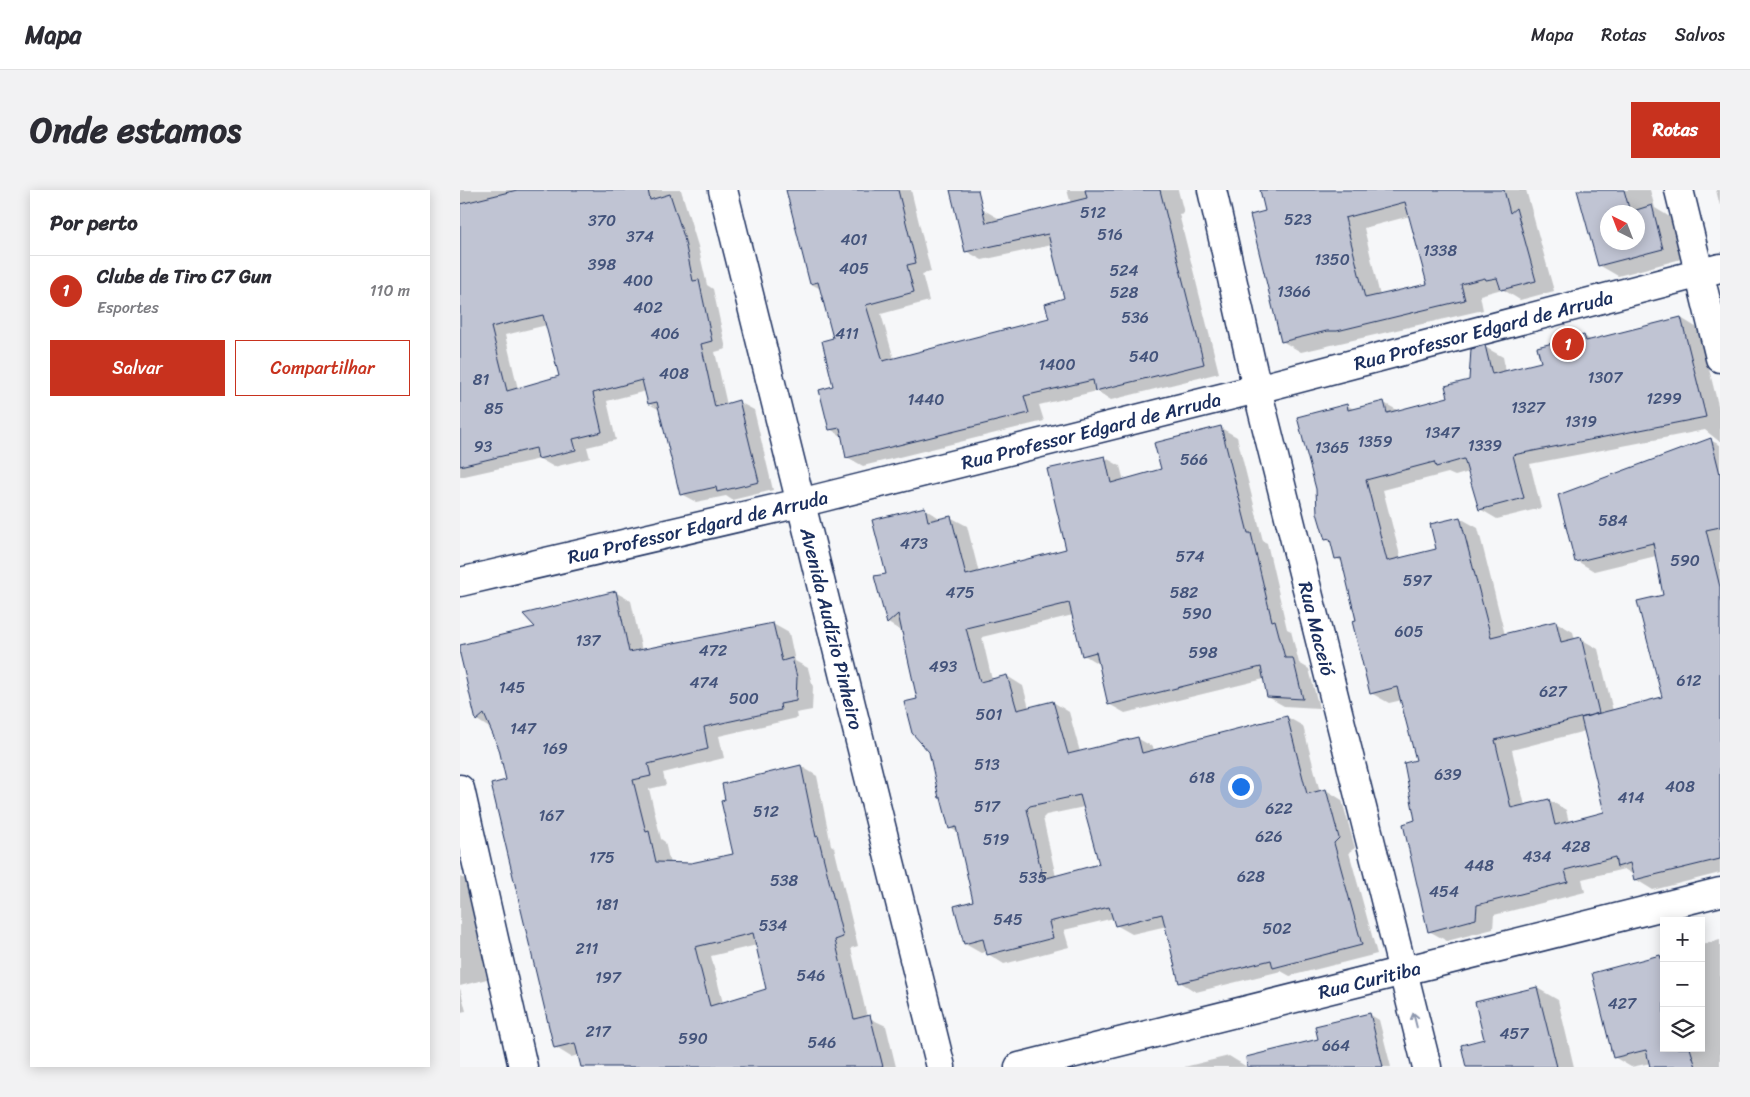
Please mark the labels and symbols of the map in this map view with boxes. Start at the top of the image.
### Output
house number: 512 [1080,198,1106,227]
house number: 523 [1284,205,1312,234]
north arrow [1600,205,1645,250]
house number: 370 [588,206,616,235]
house number: 516 [1097,220,1123,249]
house number: 374 [626,222,654,251]
house number: 401 [841,225,868,254]
house number: 1338 [1423,236,1457,265]
house number: 1350 [1314,245,1350,274]
house number: 398 [588,250,616,279]
house number: 405 [839,254,869,283]
house number: 524 [1109,256,1139,285]
house number: 400 [623,266,653,295]
house number: 1366 [1277,277,1311,306]
house number: 528 [1110,278,1139,307]
street label: Rua Professor Edgard de Arruda [1350,280,1617,380]
house number: 402 [633,293,663,322]
house number: 536 [1121,303,1149,332]
house number: 406 [650,319,680,348]
house number: 411 [835,319,859,348]
pin: 1 [1552,325,1584,363]
house number: 540 [1129,342,1159,371]
house number: 1400 [1038,350,1076,379]
house number: 408 [659,359,689,388]
house number: 1307 [1588,363,1623,392]
house number: 81 [473,365,489,394]
street label: Rua Professor Edgard de Arruda [958,382,1225,479]
house number: 1299 [1646,384,1682,413]
house number: 1440 [908,385,944,414]
house number: 1327 [1511,393,1546,422]
house number: 85 [484,394,504,423]
house number: 1319 [1565,407,1597,436]
house number: 1347 [1425,418,1460,447]
house number: 1359 [1357,427,1393,456]
house number: 1339 [1468,431,1502,460]
house number: 93 [474,432,493,461]
house number: 1365 [1315,433,1349,462]
house number: 566 [1180,445,1208,474]
street label: Rua Professor Edgard de Arruda [564,480,832,573]
house number: 584 [1598,506,1628,535]
street label: Avenida Audízio Pinheiro [791,523,873,734]
house number: 473 [900,529,928,558]
house number: 574 [1176,542,1204,571]
house number: 590 [1670,546,1700,575]
house number: 597 [1403,566,1432,595]
house number: 475 [946,578,975,607]
house number: 582 [1170,578,1198,607]
street label: Rua Maceió [1289,578,1345,680]
house number: 590 [1182,599,1212,628]
house number: 605 [1395,617,1424,646]
house number: 137 [576,626,601,655]
house number: 472 [699,636,727,665]
house number: 598 [1188,638,1218,667]
house number: 493 [929,652,958,681]
house number: 612 [1676,666,1702,695]
house number: 474 [689,668,719,697]
house number: 145 [499,673,526,702]
house number: 627 [1539,677,1568,706]
house number: 500 [729,684,759,713]
house number: 501 [976,700,1003,729]
house number: 147 [510,714,537,743]
house number: 169 [542,734,568,763]
house number: 513 [974,750,1000,779]
house number: 639 [1434,760,1462,789]
house number: 618 [1189,763,1215,792]
house number: 408 [1665,772,1695,801]
your location [1228,774,1254,800]
house number: 414 [1618,783,1644,812]
house number: 517 [974,792,1001,821]
house number: 622 [1265,794,1293,823]
house number: 512 [753,797,779,826]
house number: 167 [538,801,564,830]
house number: 626 [1255,822,1283,851]
house number: 519 [983,825,1009,854]
house number: 428 [1562,832,1591,861]
house number: 434 [1523,842,1551,871]
house number: 175 [589,843,615,872]
house number: 448 [1464,851,1494,880]
house number: 628 [1237,862,1265,891]
house number: 535 [1019,863,1047,892]
house number: 538 [770,866,798,895]
house number: 454 [1429,877,1459,906]
house number: 181 [595,890,619,919]
house number: 545 [993,905,1023,934]
house number: 534 [759,911,787,940]
house number: 502 [1262,914,1292,943]
house number: 211 [576,934,599,963]
street label: Rua Curitiba [1315,951,1424,1008]
house number: 546 [797,961,825,990]
house number: 197 [595,963,622,992]
house number: 427 [1608,989,1637,1018]
one-way arrow [1410,1012,1420,1028]
house number: 217 [585,1017,611,1046]
house number: 457 [1500,1019,1529,1048]
house number: 590 [678,1024,708,1053]
house number: 546 [808,1028,836,1057]
house number: 664 [1322,1031,1350,1060]

